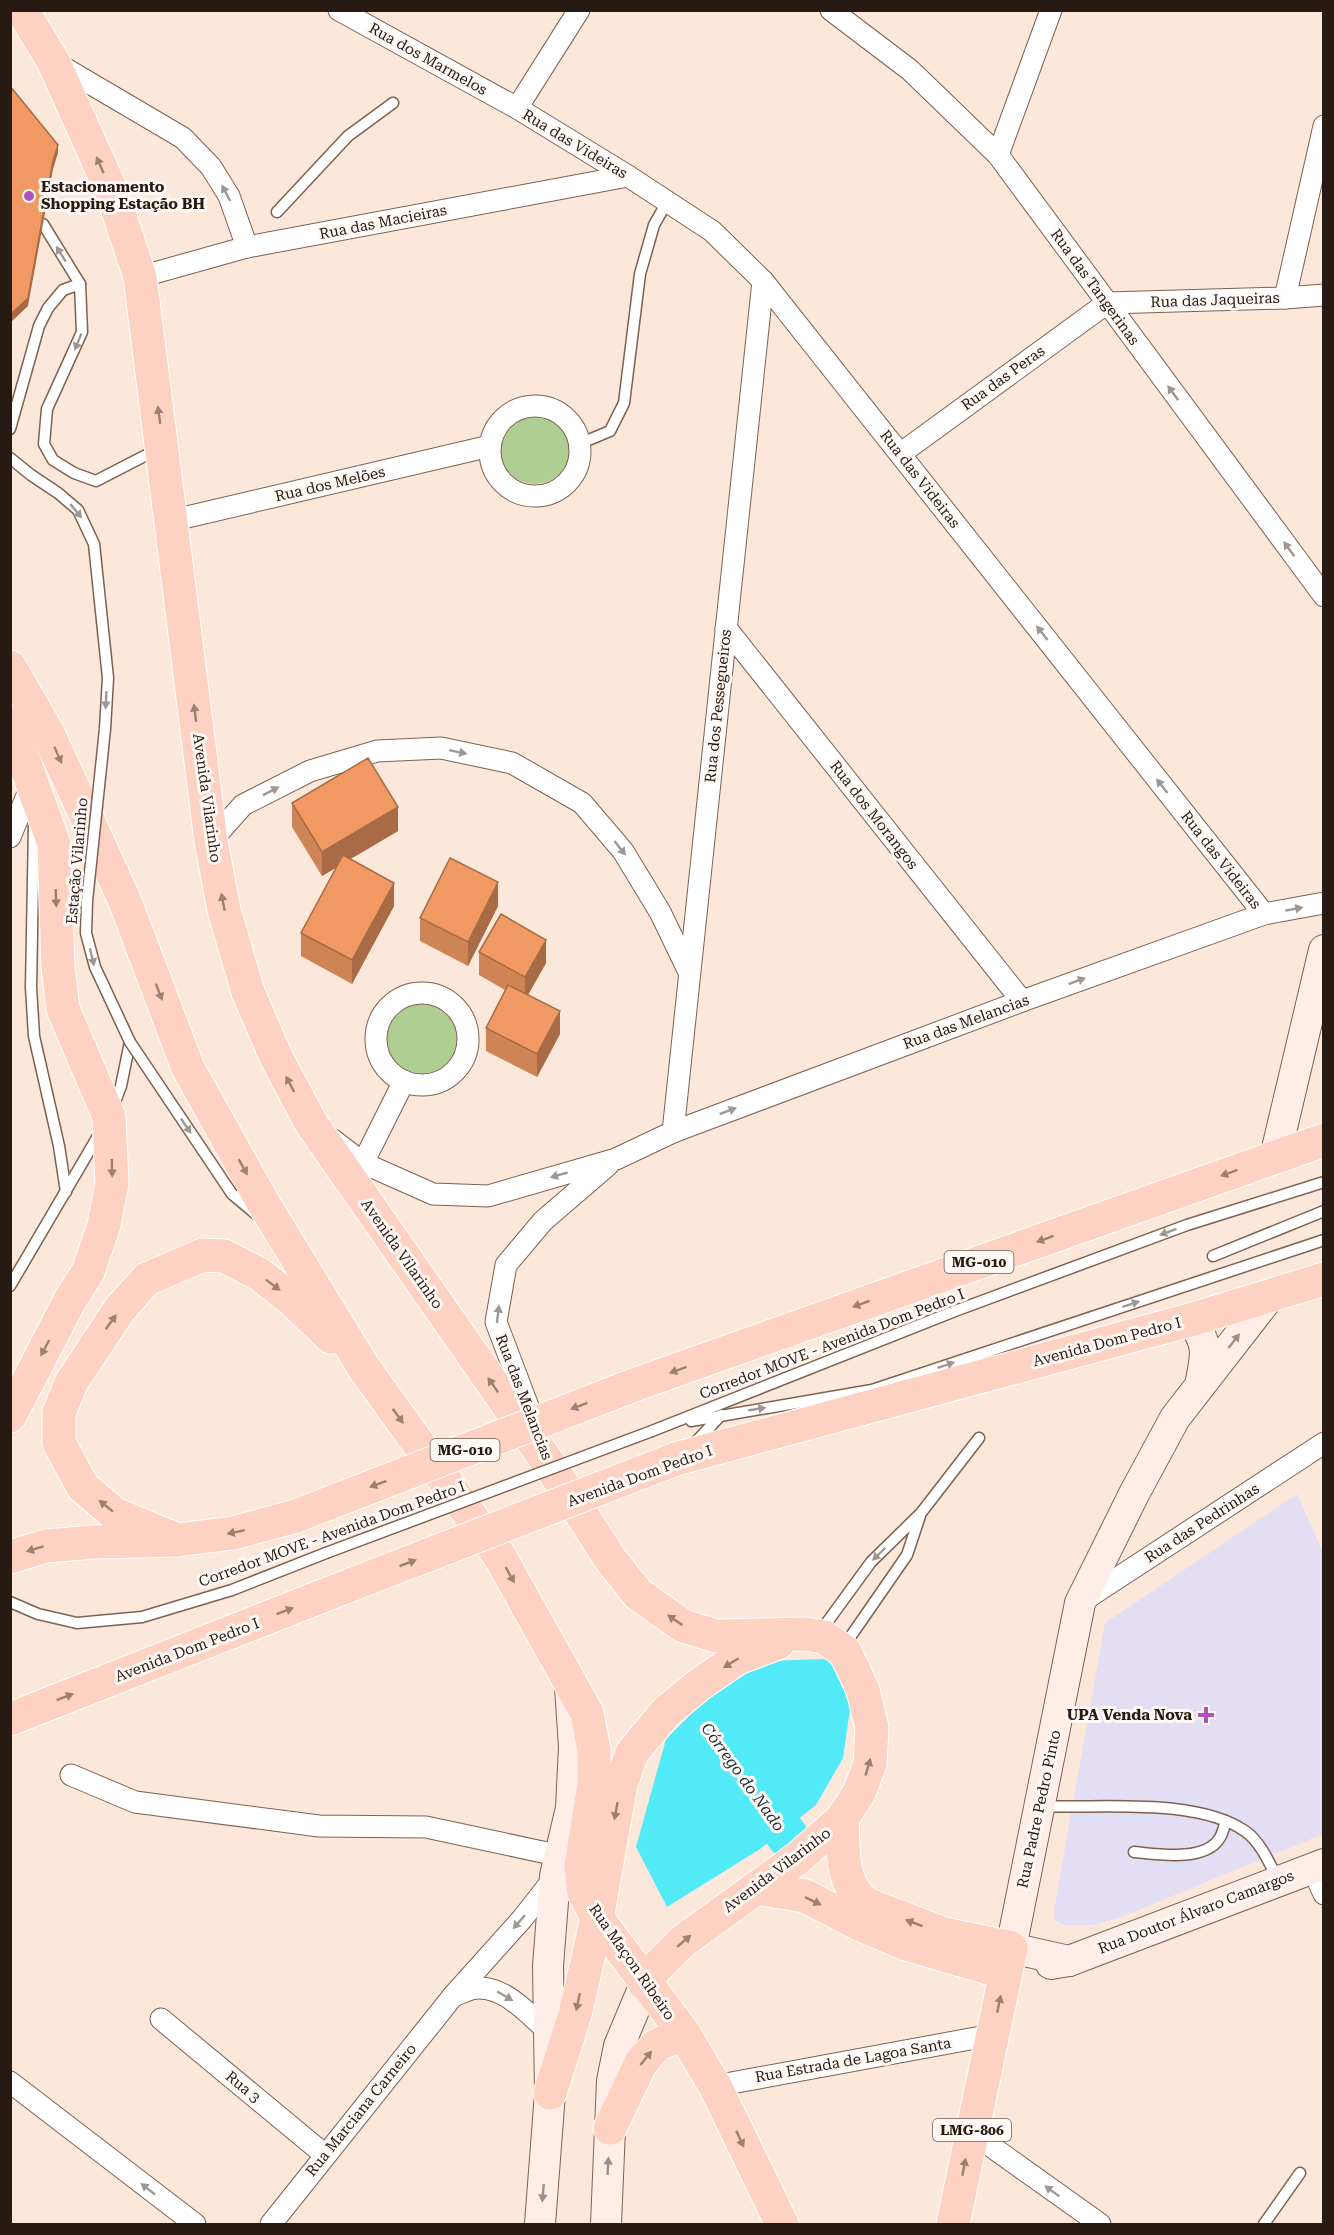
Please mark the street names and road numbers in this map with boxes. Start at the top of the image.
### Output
street label: Rua dos Marmelos [366,19,490,99]
street label: Rua das Videiras [519,106,631,182]
street label: Rua das Macieiras [318,201,448,243]
street label: Rua das Tangerinas [1047,225,1143,349]
street label: Rua das Jaqueiras [1150,289,1280,311]
street label: Rua das Peras [958,342,1048,414]
street label: Rua das Videiras [876,426,964,532]
street label: Rua dos Melões [273,463,387,505]
street label: Rua dos Pessegueiros [701,628,735,784]
street label: Avenida Vilarinho [189,732,225,864]
street label: Rua dos Morangos [826,757,922,873]
street label: Estação Vilarinho [62,797,92,925]
street label: Rua das Videiras [1177,807,1265,913]
street label: Rua das Melancias [900,991,1032,1053]
street label: Avenida Vilarinho [357,1196,447,1312]
road number: MG-010 [944,1251,1014,1273]
street label: Corredor MOVE - Avenida Dom Pedro I [697,1285,967,1403]
street label: Avenida Dom Pedro I [1031,1314,1183,1370]
street label: Rua das Melancias [492,1332,556,1462]
road number: MG-010 [430,1439,500,1461]
street label: Avenida Dom Pedro I [565,1441,715,1511]
street label: Corredor MOVE - Avenida Dom Pedro I [196,1477,468,1591]
street label: Rua das Pedrinhas [1141,1479,1263,1567]
street label: Avenida Dom Pedro I [112,1614,262,1686]
street label: Rua Padre Pedro Pinto [1013,1728,1065,1890]
street label: Avenida Vilarinho [720,1824,834,1916]
street label: Rua Doutor Álvaro Camargos [1096,1866,1296,1958]
street label: Rua Maçon Ribeiro [585,1900,679,2024]
street label: Rua Estrada de Lagoa Santa [754,2034,952,2086]
street label: Rua Marciana Carneiro [302,2040,420,2180]
street label: Rua 3 [222,2067,264,2107]
road number: LMG-806 [933,2119,1011,2141]

